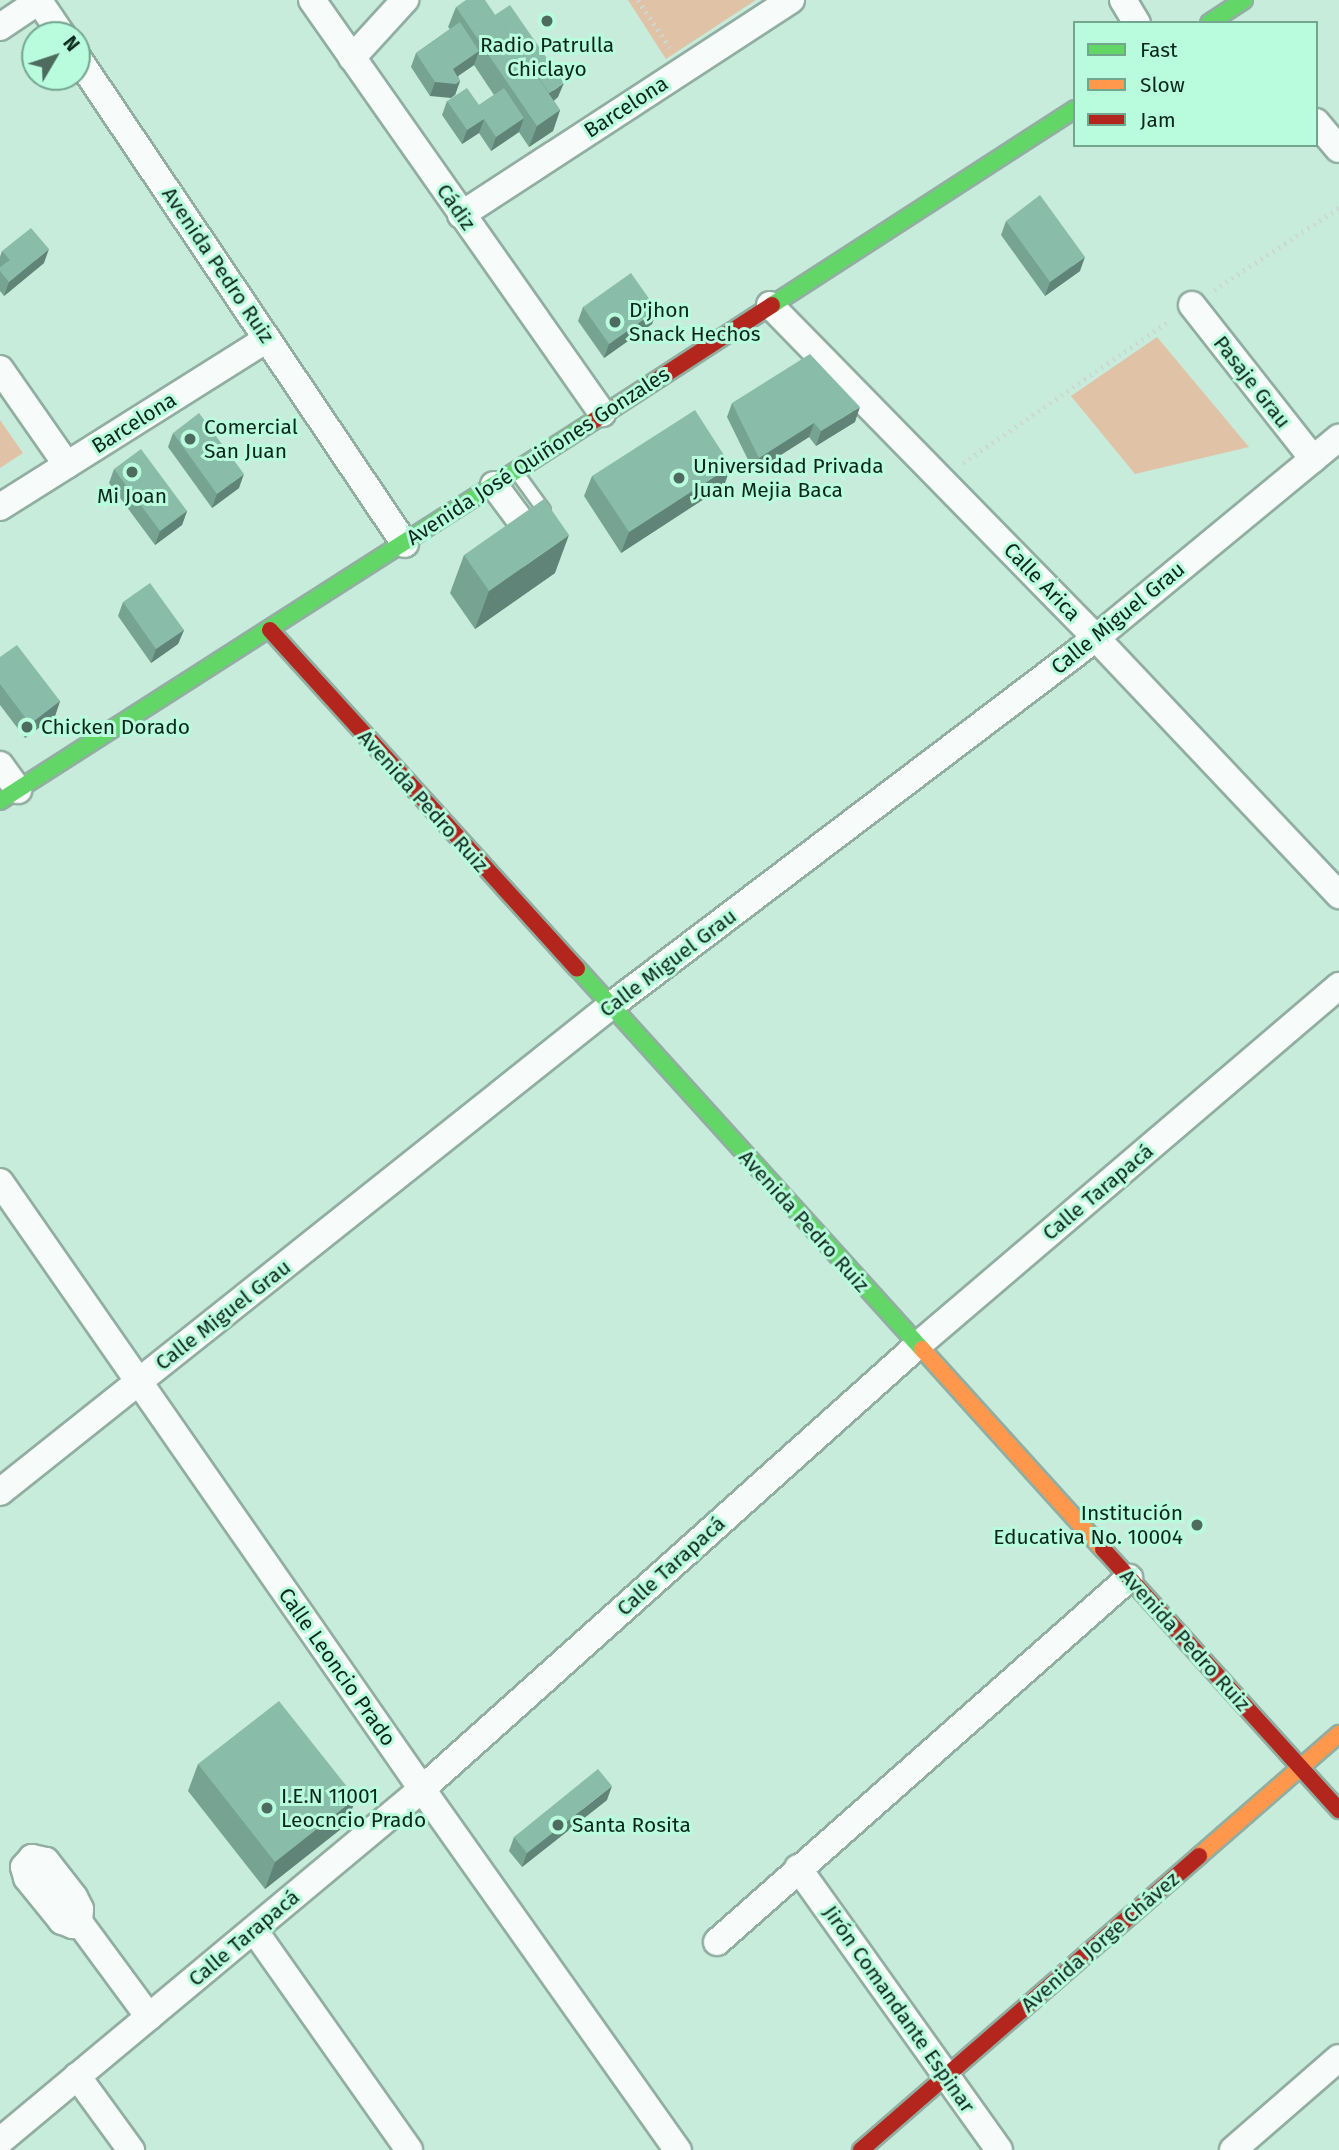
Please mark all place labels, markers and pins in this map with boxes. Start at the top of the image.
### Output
marker: Radio Patrulla Chiclayo [539,13,555,29]
place label: Radio Patrulla Chiclayo [480,32,614,82]
place label: D'jhon Snack Hechos [629,297,761,347]
marker: D'jhon Snack Hechos [607,314,623,330]
place label: Comercial San Juan [204,414,298,464]
marker: Comercial San Juan [182,431,198,447]
place label: Universidad Privada Juan Mejia Baca [693,453,884,503]
marker: Mi Joan [124,464,140,480]
marker: Universidad Privada Juan Mejia Baca [671,470,687,486]
place label: Mi Joan [97,483,167,509]
place label: Chicken Dorado [41,714,190,740]
marker: Chicken Dorado [19,719,35,735]
place label: Institución Educativa No. 10004 [993,1500,1183,1550]
marker: Institución Educativa No. 10004 [1189,1517,1205,1533]
place label: I.E.N 11001 Leocncio Prado [281,1783,426,1833]
marker: I.E.N 11001 Leocncio Prado [259,1800,275,1816]
place label: Santa Rosita [572,1812,691,1838]
marker: Santa Rosita [550,1817,566,1833]

